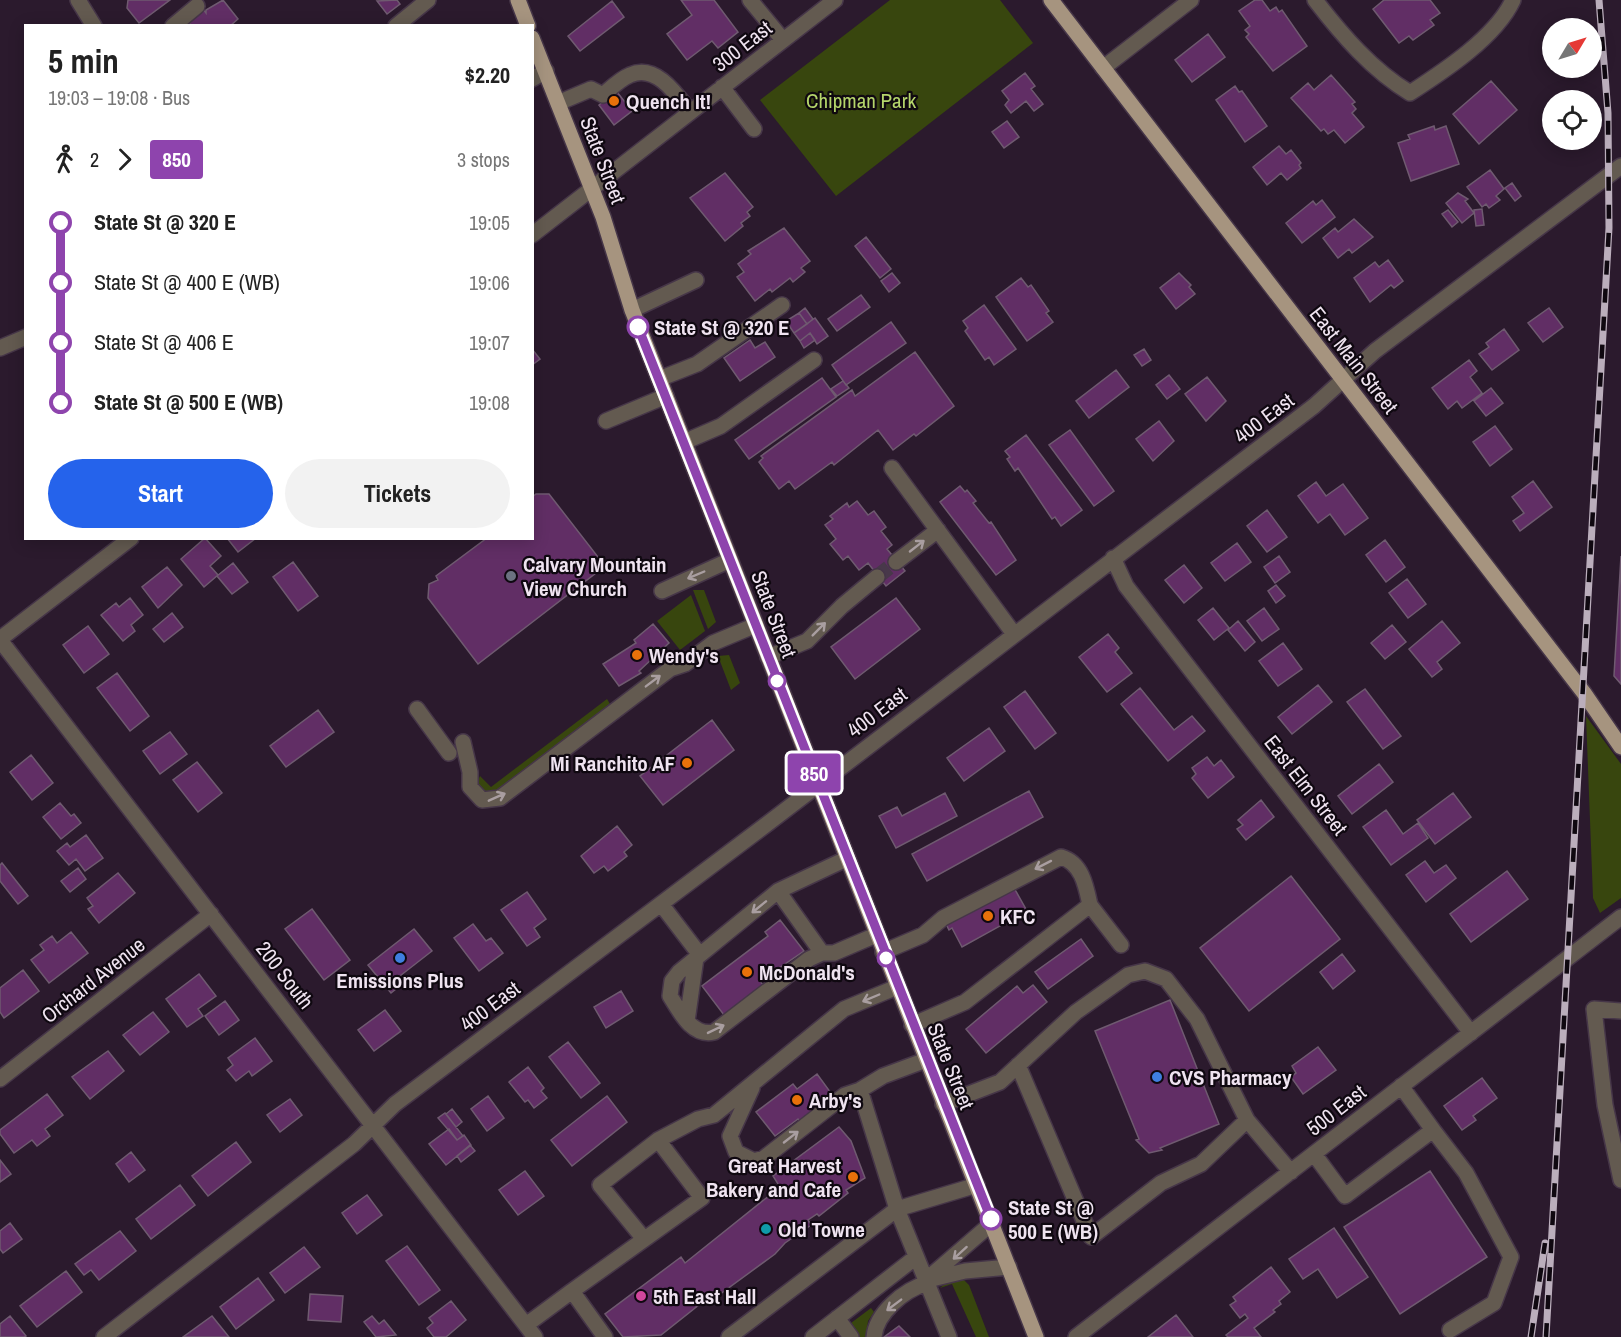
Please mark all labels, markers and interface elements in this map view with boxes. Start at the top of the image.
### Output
street label: 300 East [706,14,778,78]
north arrow [1542,18,1602,78]
map controls [1542,18,1602,150]
text: 5 min [48,39,119,83]
text: $2.20 [465,60,510,90]
text: 19:03 – 19:08 · Bus [48,84,190,111]
park label: Chipman Park [806,86,916,115]
place label: Quench It! [626,87,711,116]
button: locate [1542,90,1602,150]
marker: Quench It! [607,94,621,108]
street label: State Street [573,112,633,208]
icon: walk [48,143,81,176]
icon: forward [108,143,141,176]
text: 850 [162,145,191,174]
text: 2 [90,146,99,173]
text: 3 stops [457,146,510,173]
text: State St @ 320 E [94,207,236,237]
text: 19:05 [469,209,510,236]
text: State St @ 400 E (WB) [94,267,280,297]
text: 19:06 [469,269,510,296]
street label: East Main Street [1303,301,1405,420]
place label: State St @ 320 E [654,313,790,342]
marker: State St @ 320 E [627,316,649,338]
text: State St @ 406 E [94,327,234,357]
text: 19:07 [469,329,510,356]
street label: 400 East [1228,386,1300,450]
text: State St @ 500 E (WB) [94,387,283,417]
text: 19:08 [469,389,510,416]
button: Start [48,459,273,528]
button: Tickets [285,459,510,528]
one-way arrow [909,540,925,553]
place label: Calvary Mountain View Church [523,550,667,603]
street label: State Street [744,566,804,662]
marker: Calvary Mountain View Church [504,569,518,583]
one-way arrow [687,569,705,581]
one-way arrow [811,622,826,637]
place label: Wendy's [649,641,719,670]
marker: Wendy's [630,648,644,662]
unlabelled marker [768,672,786,690]
one-way arrow [645,675,661,688]
street label: 400 East [841,680,913,744]
street label: East Elm Street [1258,729,1354,841]
place label: Mi Ranchito AF [550,749,675,778]
line badge: 850 [780,754,848,792]
marker: Mi Ranchito AF [680,756,694,770]
text: 850 [800,759,828,788]
one-way arrow [488,790,506,802]
one-way arrow [1034,860,1052,871]
one-way arrow [752,900,767,914]
place label: KFC [1000,902,1035,931]
marker: KFC [981,909,995,923]
street label: Orchard Avenue [35,930,151,1030]
street label: 200 South [249,935,321,1015]
unlabelled marker [877,949,895,967]
marker: Emissions Plus [393,951,407,965]
place label: McDonald's [759,958,855,987]
marker: McDonald's [740,965,754,979]
place label: Emissions Plus [336,966,464,995]
street label: 400 East [454,974,526,1038]
one-way arrow [862,993,881,1004]
street label: State Street [921,1018,982,1114]
one-way arrow [707,1022,725,1034]
place label: CVS Pharmacy [1169,1063,1292,1092]
marker: CVS Pharmacy [1150,1070,1164,1084]
street label: 500 East [1300,1078,1372,1142]
place label: Arby's [809,1086,862,1115]
marker: Arby's [790,1093,804,1107]
one-way arrow [783,1131,799,1144]
place label: Great Harvest Bakery and Cafe [706,1151,841,1204]
marker: Great Harvest Bakery and Cafe [846,1170,860,1184]
place label: State St @ 500 E (WB) [1008,1193,1098,1246]
marker: State St @ 500 E (WB) [980,1208,1002,1230]
place label: Old Towne [778,1215,865,1244]
marker: Old Towne [759,1222,773,1236]
one-way arrow [952,1245,967,1260]
place label: 5th East Hall [653,1282,756,1311]
marker: 5th East Hall [634,1289,648,1303]
one-way arrow [886,1298,902,1311]

